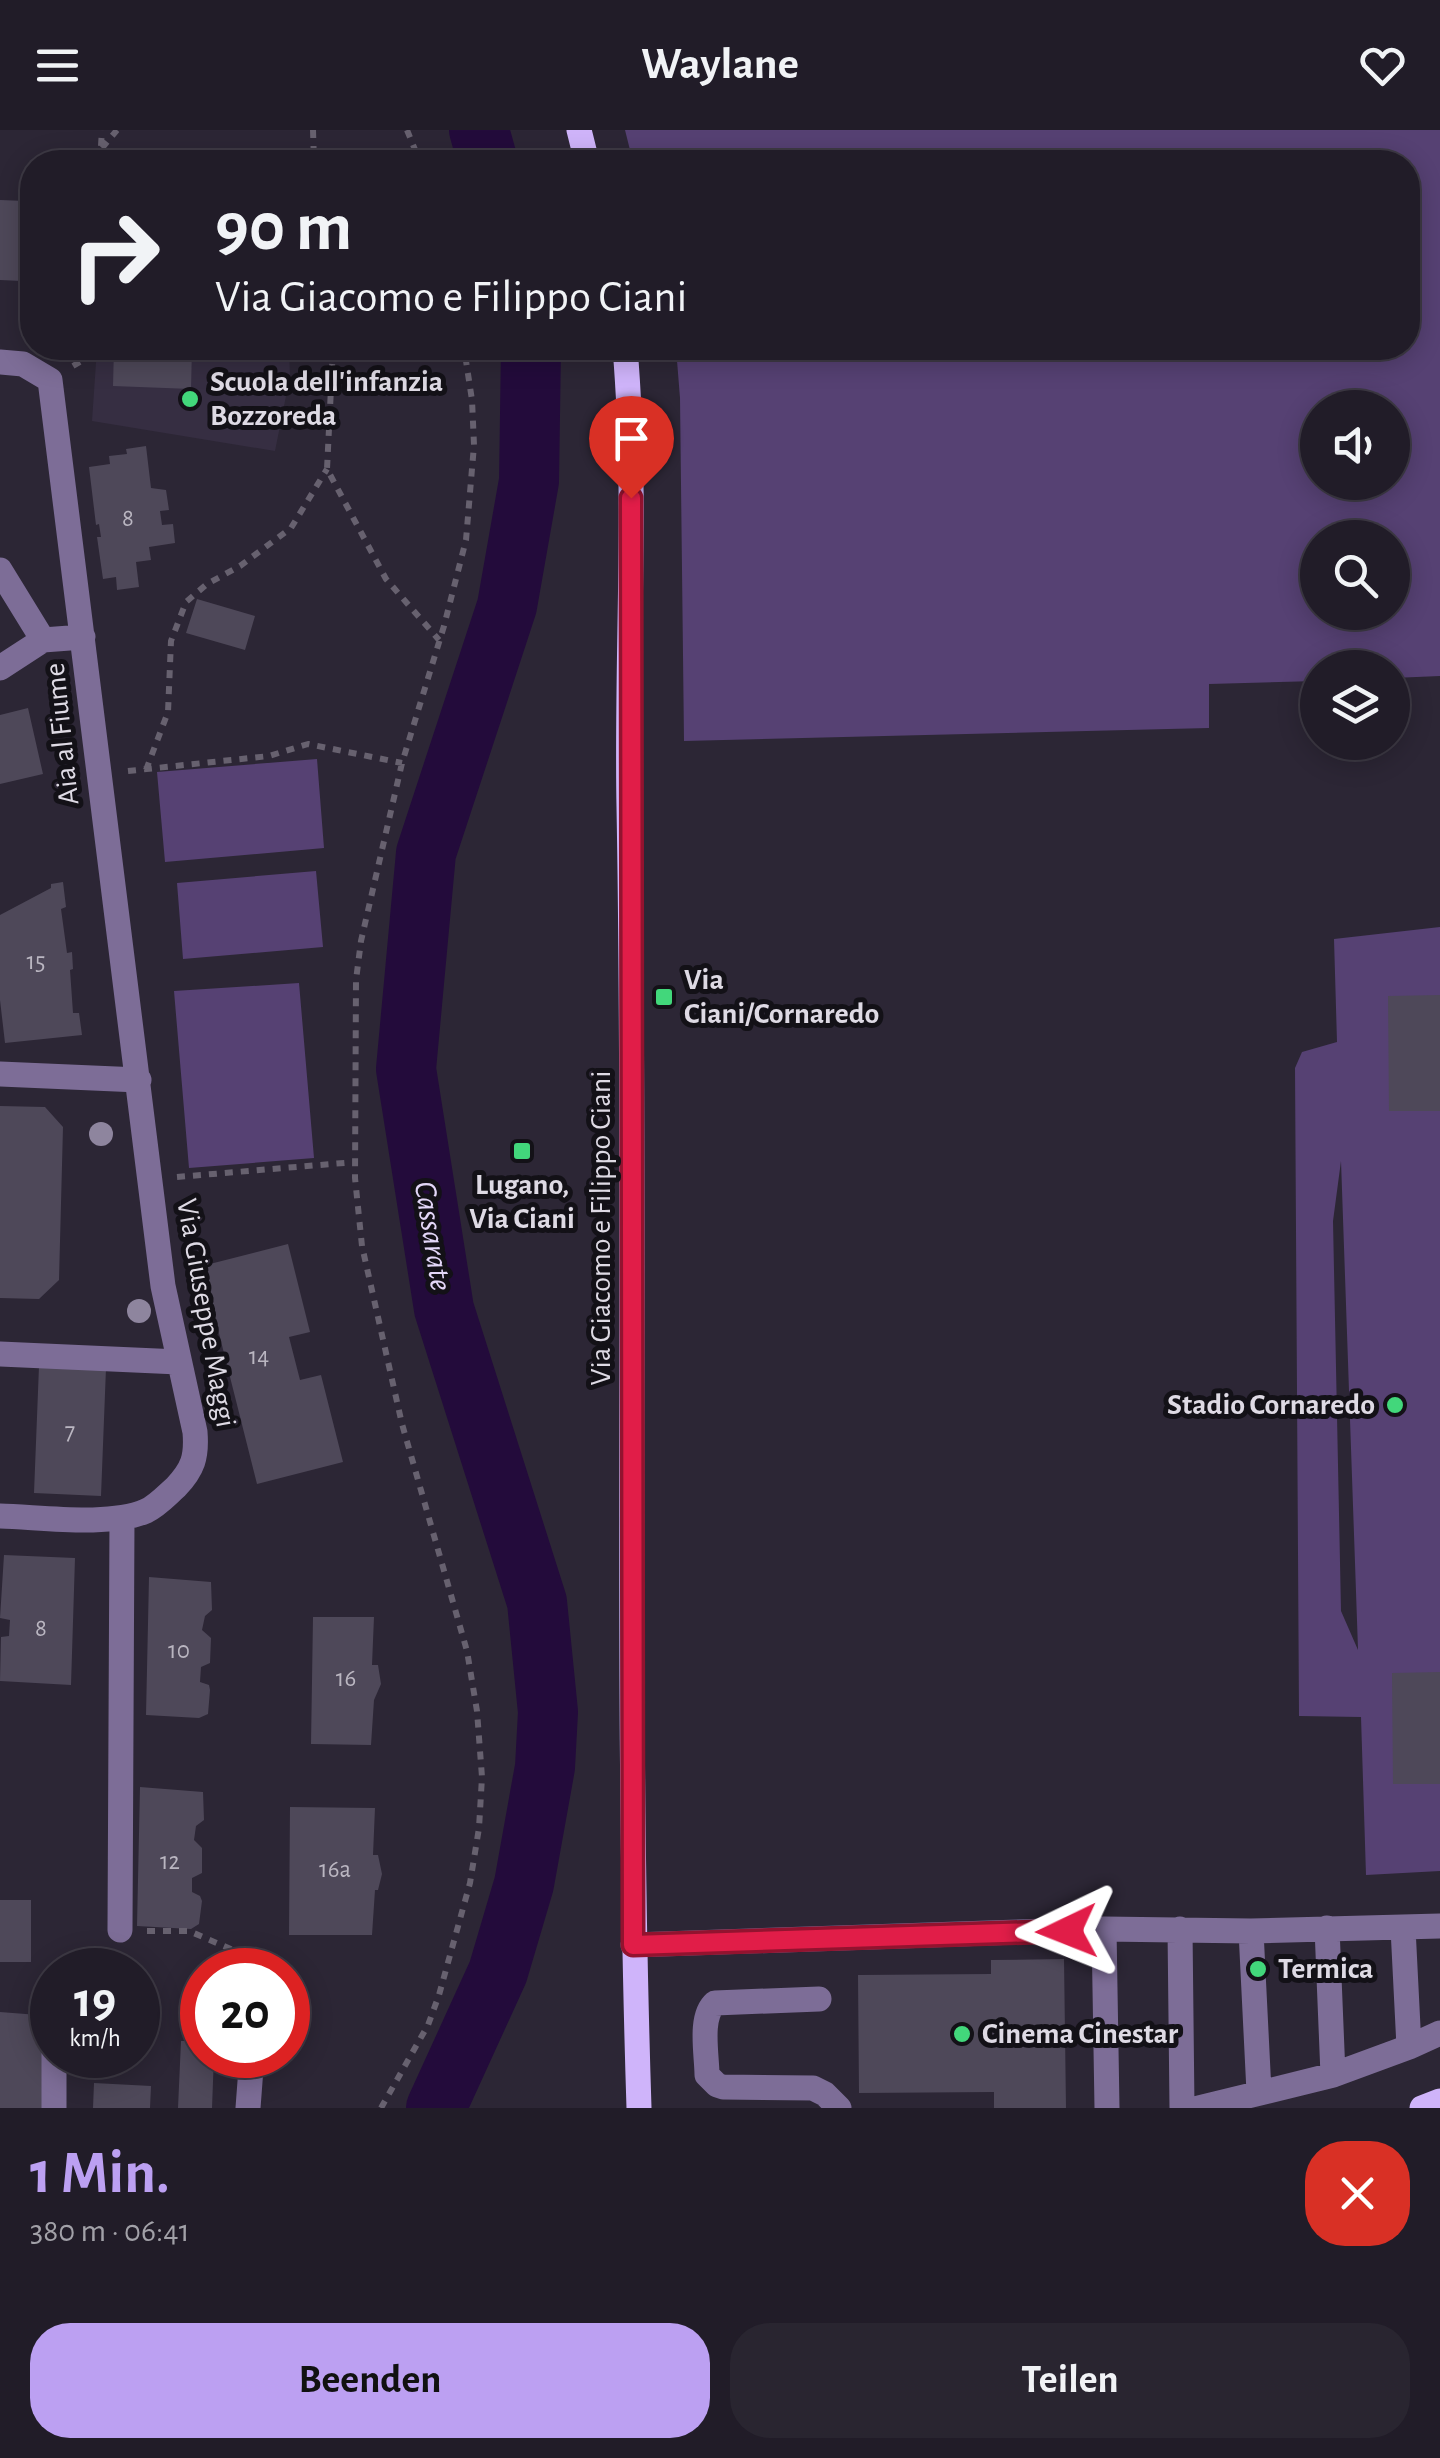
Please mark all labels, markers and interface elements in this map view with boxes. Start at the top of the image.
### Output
icon: menu [30,38,85,93]
icon: heart [1355,38,1410,93]
text: Waylane [641,42,799,87]
icon: right [50,190,180,320]
text: 90 m [215,193,352,263]
text: Via Giacomo e Filippo Ciani [215,275,687,320]
place label: Scuola dell'infanzia Bozzoreda [210,367,443,431]
marker: Scuola dell'infanzia Bozzoreda [179,388,201,410]
map controls [1300,390,1410,760]
button: sound [1300,390,1410,500]
pin [589,396,674,499]
icon: arrive [604,411,659,466]
house number: 8 [122,506,134,531]
button: search [1300,520,1410,630]
button: layers [1300,650,1410,760]
street label: Aia al Fiume [40,661,84,807]
house number: 15 [26,949,46,974]
place label: Via Ciani/Cornaredo [684,965,879,1029]
marker: Via Ciani/Cornaredo [653,986,675,1008]
street label: Via Giacomo e Filippo Ciani [586,1071,616,1385]
marker: Lugano, Via Ciani [511,1140,533,1162]
place label: Lugano, Via Ciani [469,1170,575,1234]
water label: Cassarate [409,1179,457,1293]
street label: Via Giuseppe Maggi [171,1196,241,1430]
house number: 14 [249,1344,269,1369]
place label: Stadio Cornaredo [1167,1390,1375,1420]
marker: Stadio Cornaredo [1384,1394,1406,1416]
house number: 7 [65,1419,75,1444]
house number: 8 [35,1616,47,1641]
house number: 10 [168,1638,190,1663]
house number: 16 [336,1666,356,1691]
house number: 12 [160,1849,180,1874]
house number: 16a [319,1857,351,1882]
position arrow [1015,1879,1119,1983]
speed limit sign: 20 [180,1948,310,2078]
place label: Termica [1278,1954,1374,1984]
marker: Termica [1247,1958,1269,1980]
text: 19 [74,1976,116,2026]
place label: Cinema Cinestar [982,2019,1179,2049]
marker: Cinema Cinestar [951,2023,973,2045]
text: km/h [69,2026,121,2051]
button: close [1305,2141,1410,2246]
text: 1 Min. [30,2144,170,2204]
text: 380 m · 06:41 [30,2215,190,2247]
button: Beenden [30,2323,710,2438]
button: Teilen [730,2323,1410,2438]

